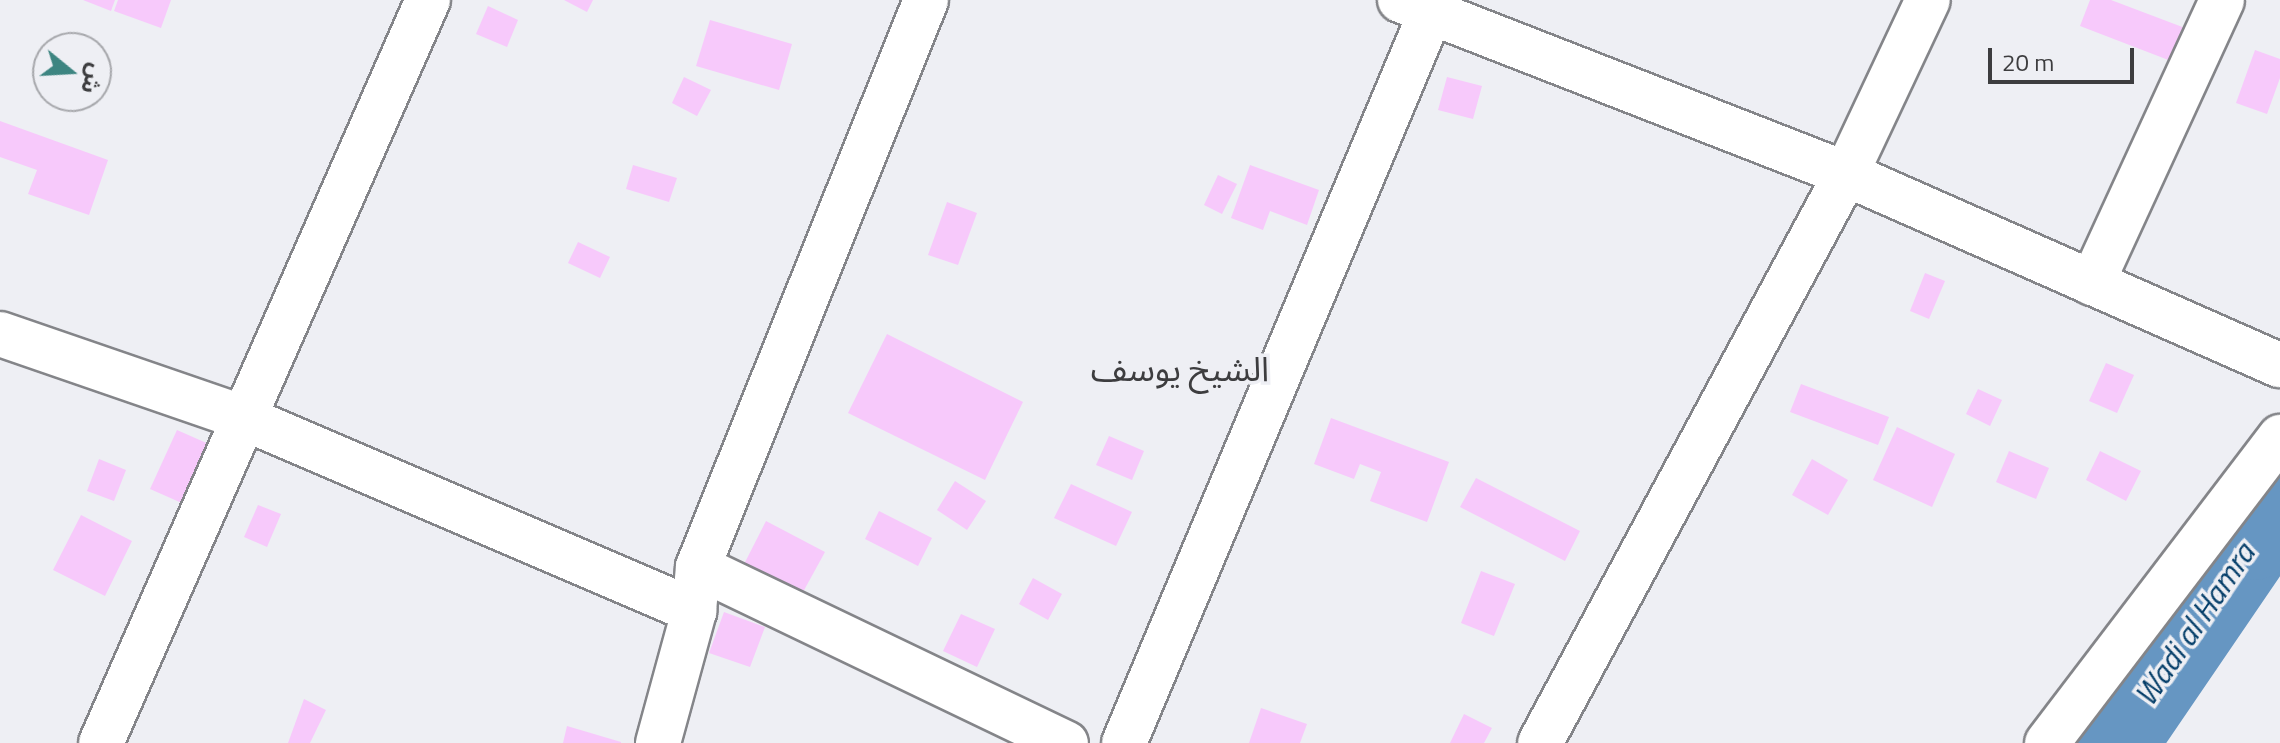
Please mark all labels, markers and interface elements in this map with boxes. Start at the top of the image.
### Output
north arrow [32,32,112,112]
scale bar [1992,32,2138,82]
text: 20 m [2002,44,2054,80]
text: ش [72,59,114,98]
district label: الشيخ يوسف [1091,349,1269,389]
water label: Wadi al Hamra [2126,535,2262,713]

